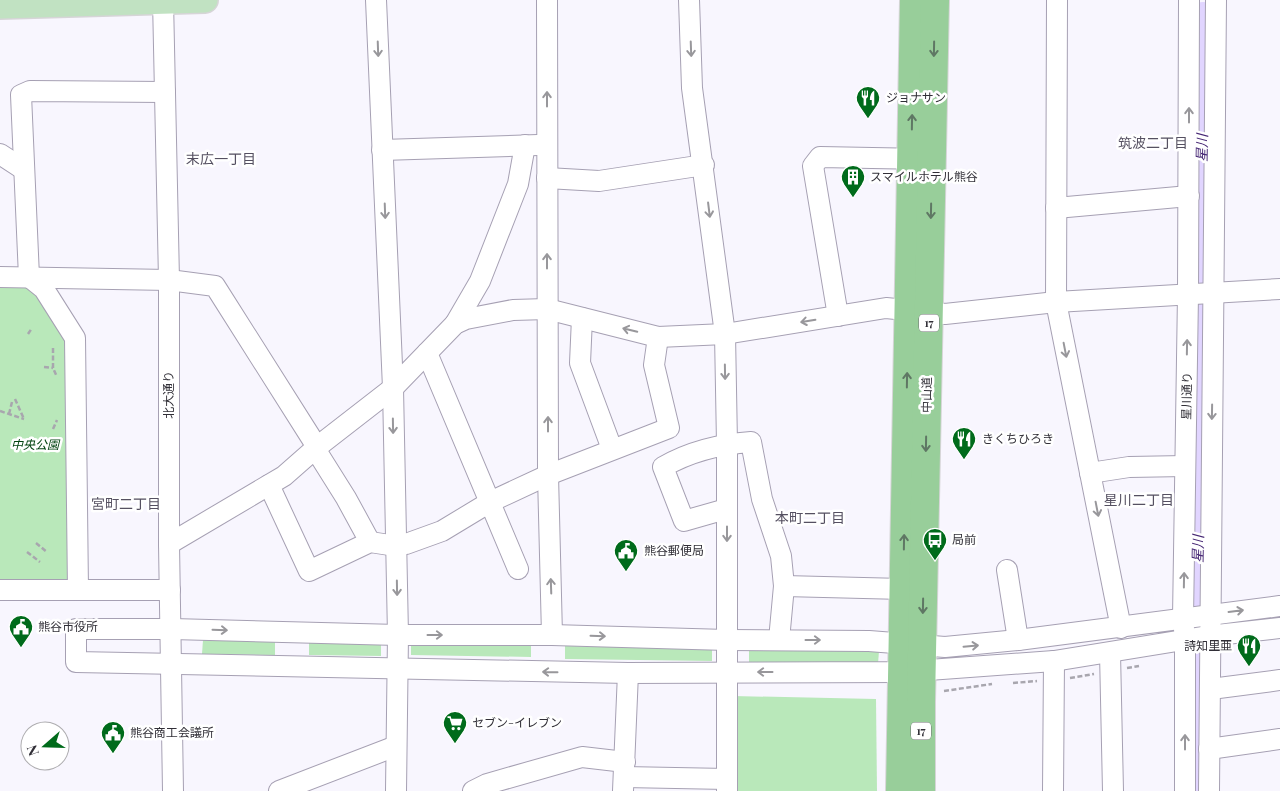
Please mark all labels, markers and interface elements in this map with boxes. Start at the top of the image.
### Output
one-way arrow [373,40,383,56]
one-way arrow [686,40,695,56]
one-way arrow [929,40,939,56]
restaurant icon: ジョナサン [855,85,881,119]
place label: ジョナサン [886,89,946,105]
one-way arrow [542,91,552,107]
one-way arrow [1184,107,1194,124]
one-way arrow [907,114,917,130]
water label: 星川 [1192,132,1211,162]
district label: 筑波二丁目 [1118,133,1188,152]
district label: 末広一丁目 [186,149,256,168]
building icon: スマイルホテル熊谷 [840,164,866,198]
place label: スマイルホテル熊谷 [870,168,978,184]
one-way arrow [380,202,390,219]
one-way arrow [704,202,714,218]
one-way arrow [926,203,935,219]
one-way arrow [542,253,552,270]
road number: 17 [919,314,939,332]
one-way arrow [800,316,816,326]
one-way arrow [622,325,638,334]
one-way arrow [1182,340,1192,356]
one-way arrow [1061,341,1071,357]
one-way arrow [721,363,730,379]
street label: 北大通り [160,371,176,419]
one-way arrow [902,372,912,388]
street label: 星川通り [1178,372,1194,420]
street label: 中山道 [918,377,934,413]
one-way arrow [1207,404,1217,420]
one-way arrow [543,416,553,432]
one-way arrow [389,418,398,434]
restaurant icon: きくちひろき [951,426,977,460]
place label: きくちひろき [982,430,1054,446]
one-way arrow [922,435,931,451]
park label: 中央公園 [11,436,61,452]
district label: 星川二丁目 [1104,490,1174,509]
district label: 宮町二丁目 [91,494,161,513]
one-way arrow [1093,501,1102,517]
district label: 本町二丁目 [775,508,845,527]
one-way arrow [722,526,731,542]
bus stop icon: 局前 [922,527,948,561]
place label: 局前 [952,531,976,547]
water label: 星川 [1188,533,1207,563]
one-way arrow [899,535,909,551]
public building icon: 熊谷郵便局 [613,538,639,572]
place label: 熊谷郵便局 [644,542,704,558]
one-way arrow [1179,572,1188,588]
one-way arrow [546,578,556,594]
one-way arrow [392,580,402,596]
one-way arrow [918,598,928,614]
one-way arrow [1228,606,1244,616]
public building icon: 熊谷市役所 [8,614,34,648]
place label: 熊谷市役所 [38,618,98,634]
one-way arrow [212,626,228,635]
one-way arrow [426,630,443,640]
one-way arrow [589,631,605,641]
restaurant icon: 詩知里亜 [1236,633,1262,667]
one-way arrow [804,636,820,645]
place label: 詩知里亜 [1184,637,1232,653]
one-way arrow [962,641,978,651]
one-way arrow [543,667,559,677]
one-way arrow [758,667,774,677]
supermarket icon: セブン-イレブン [442,710,468,744]
place label: セブン-イレブン [472,714,562,730]
public building icon: 熊谷商工会議所 [100,720,126,754]
north arrow [20,721,70,771]
road number: 17 [911,722,931,739]
place label: 熊谷商工会議所 [130,724,214,740]
one-way arrow [1180,735,1190,751]
text: N [22,743,43,759]

